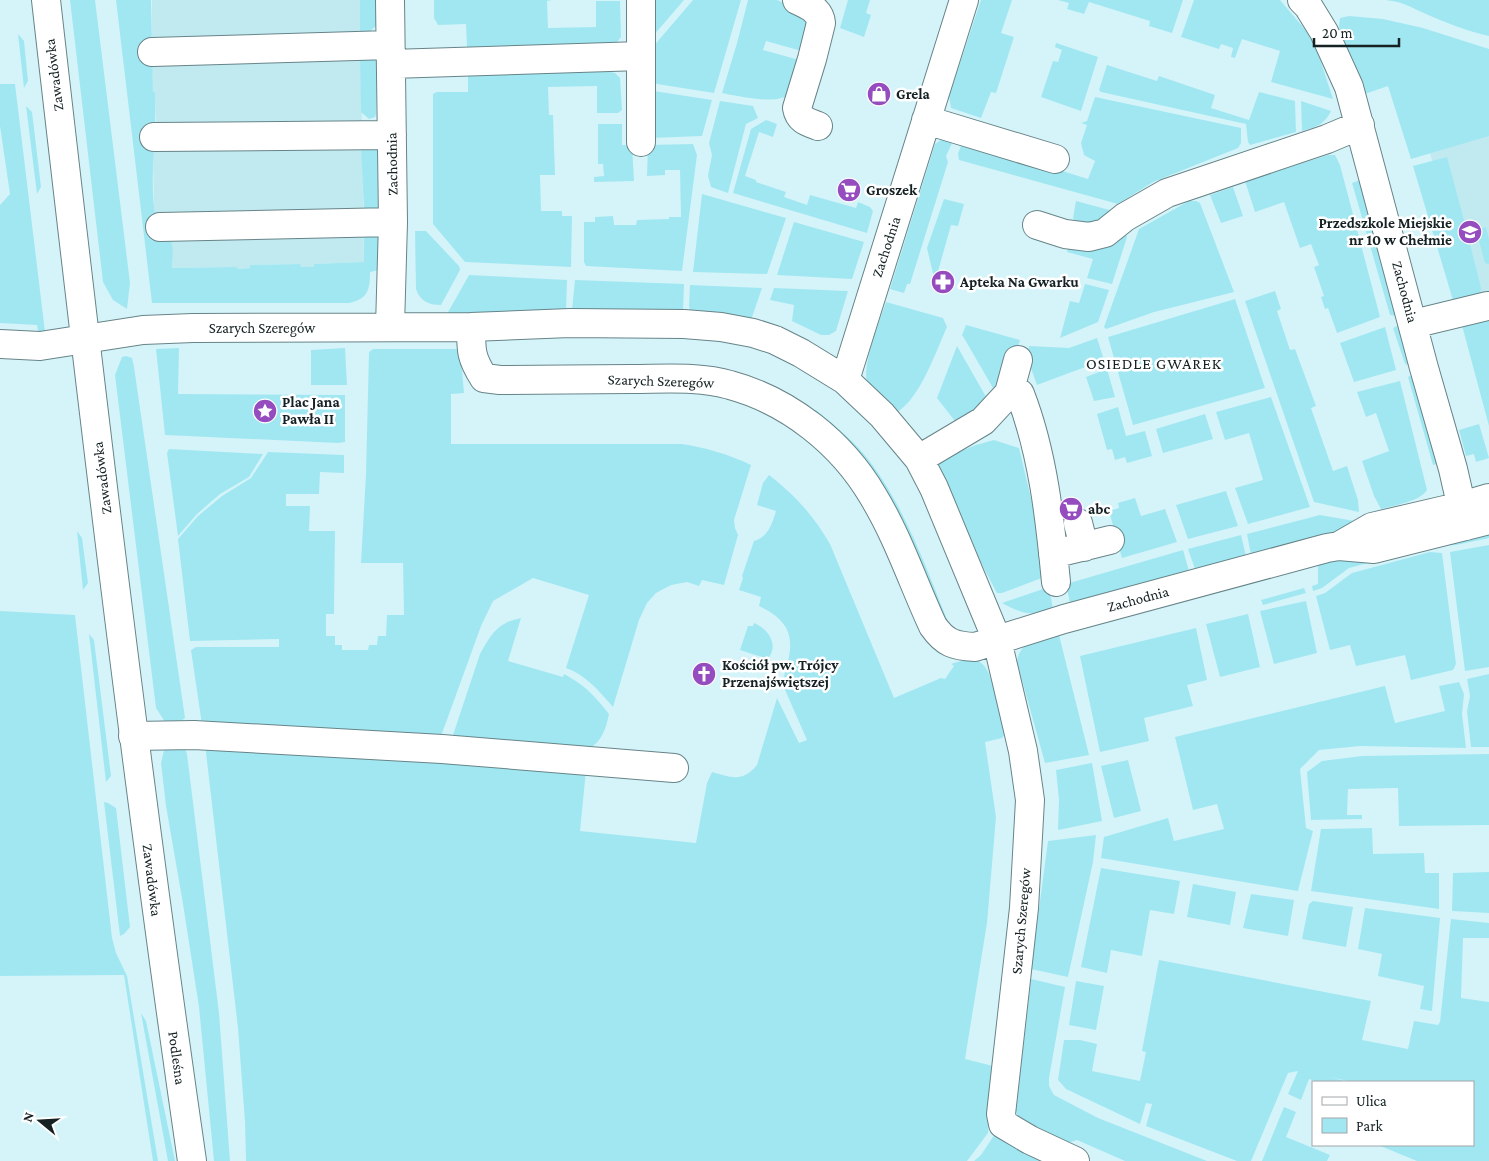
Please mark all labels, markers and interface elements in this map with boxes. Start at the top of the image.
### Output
scale bar [1314,15,1399,47]
text: 20 m [1322,25,1353,41]
street label: Zawadówka [42,38,66,112]
shop icon: Grela [866,81,892,107]
place label: Grela [896,86,931,102]
street label: Zachodnia [383,132,401,196]
supermarket icon: Groszek [836,177,862,203]
place label: Groszek [866,182,918,198]
street label: Zachodnia [869,214,903,280]
place label: Przedszkole Miejskie nr 10 w Chełmie [1319,215,1452,248]
school or university icon: Przedszkole Miejskie nr 10 w Chełmie [1457,219,1483,245]
street label: Zachodnia [1389,259,1421,325]
pharmacy icon: Apteka Na Gwarku [930,269,956,295]
place label: Apteka Na Gwarku [959,274,1079,290]
street label: Szarych Szeregów [209,320,316,337]
district label: OSIEDLE GWAREK [1086,355,1222,372]
street label: Szarych Szeregów [607,371,716,392]
place label: Plac Jana Pawła II [282,394,340,427]
place icon: Plac Jana Pawła II [252,398,278,424]
street label: Zawadówka [90,441,114,515]
supermarket icon: abc [1058,496,1084,522]
place label: abc [1088,501,1110,517]
street label: Zachodnia [1105,583,1171,615]
place label: Kościół pw. Trójcy Przenajświętszej [722,657,839,691]
church icon: Kościół pw. Trójcy Przenajświętszej [691,661,717,687]
street label: Zawadówka [140,843,164,917]
street label: Szarych Szeregów [1008,866,1035,975]
street label: Podleśna [165,1030,189,1086]
legend [1312,1081,1474,1146]
text: Ulica [1356,1093,1387,1109]
north arrow [15,1096,65,1146]
text: N [19,1110,37,1124]
text: Park [1356,1118,1383,1134]

